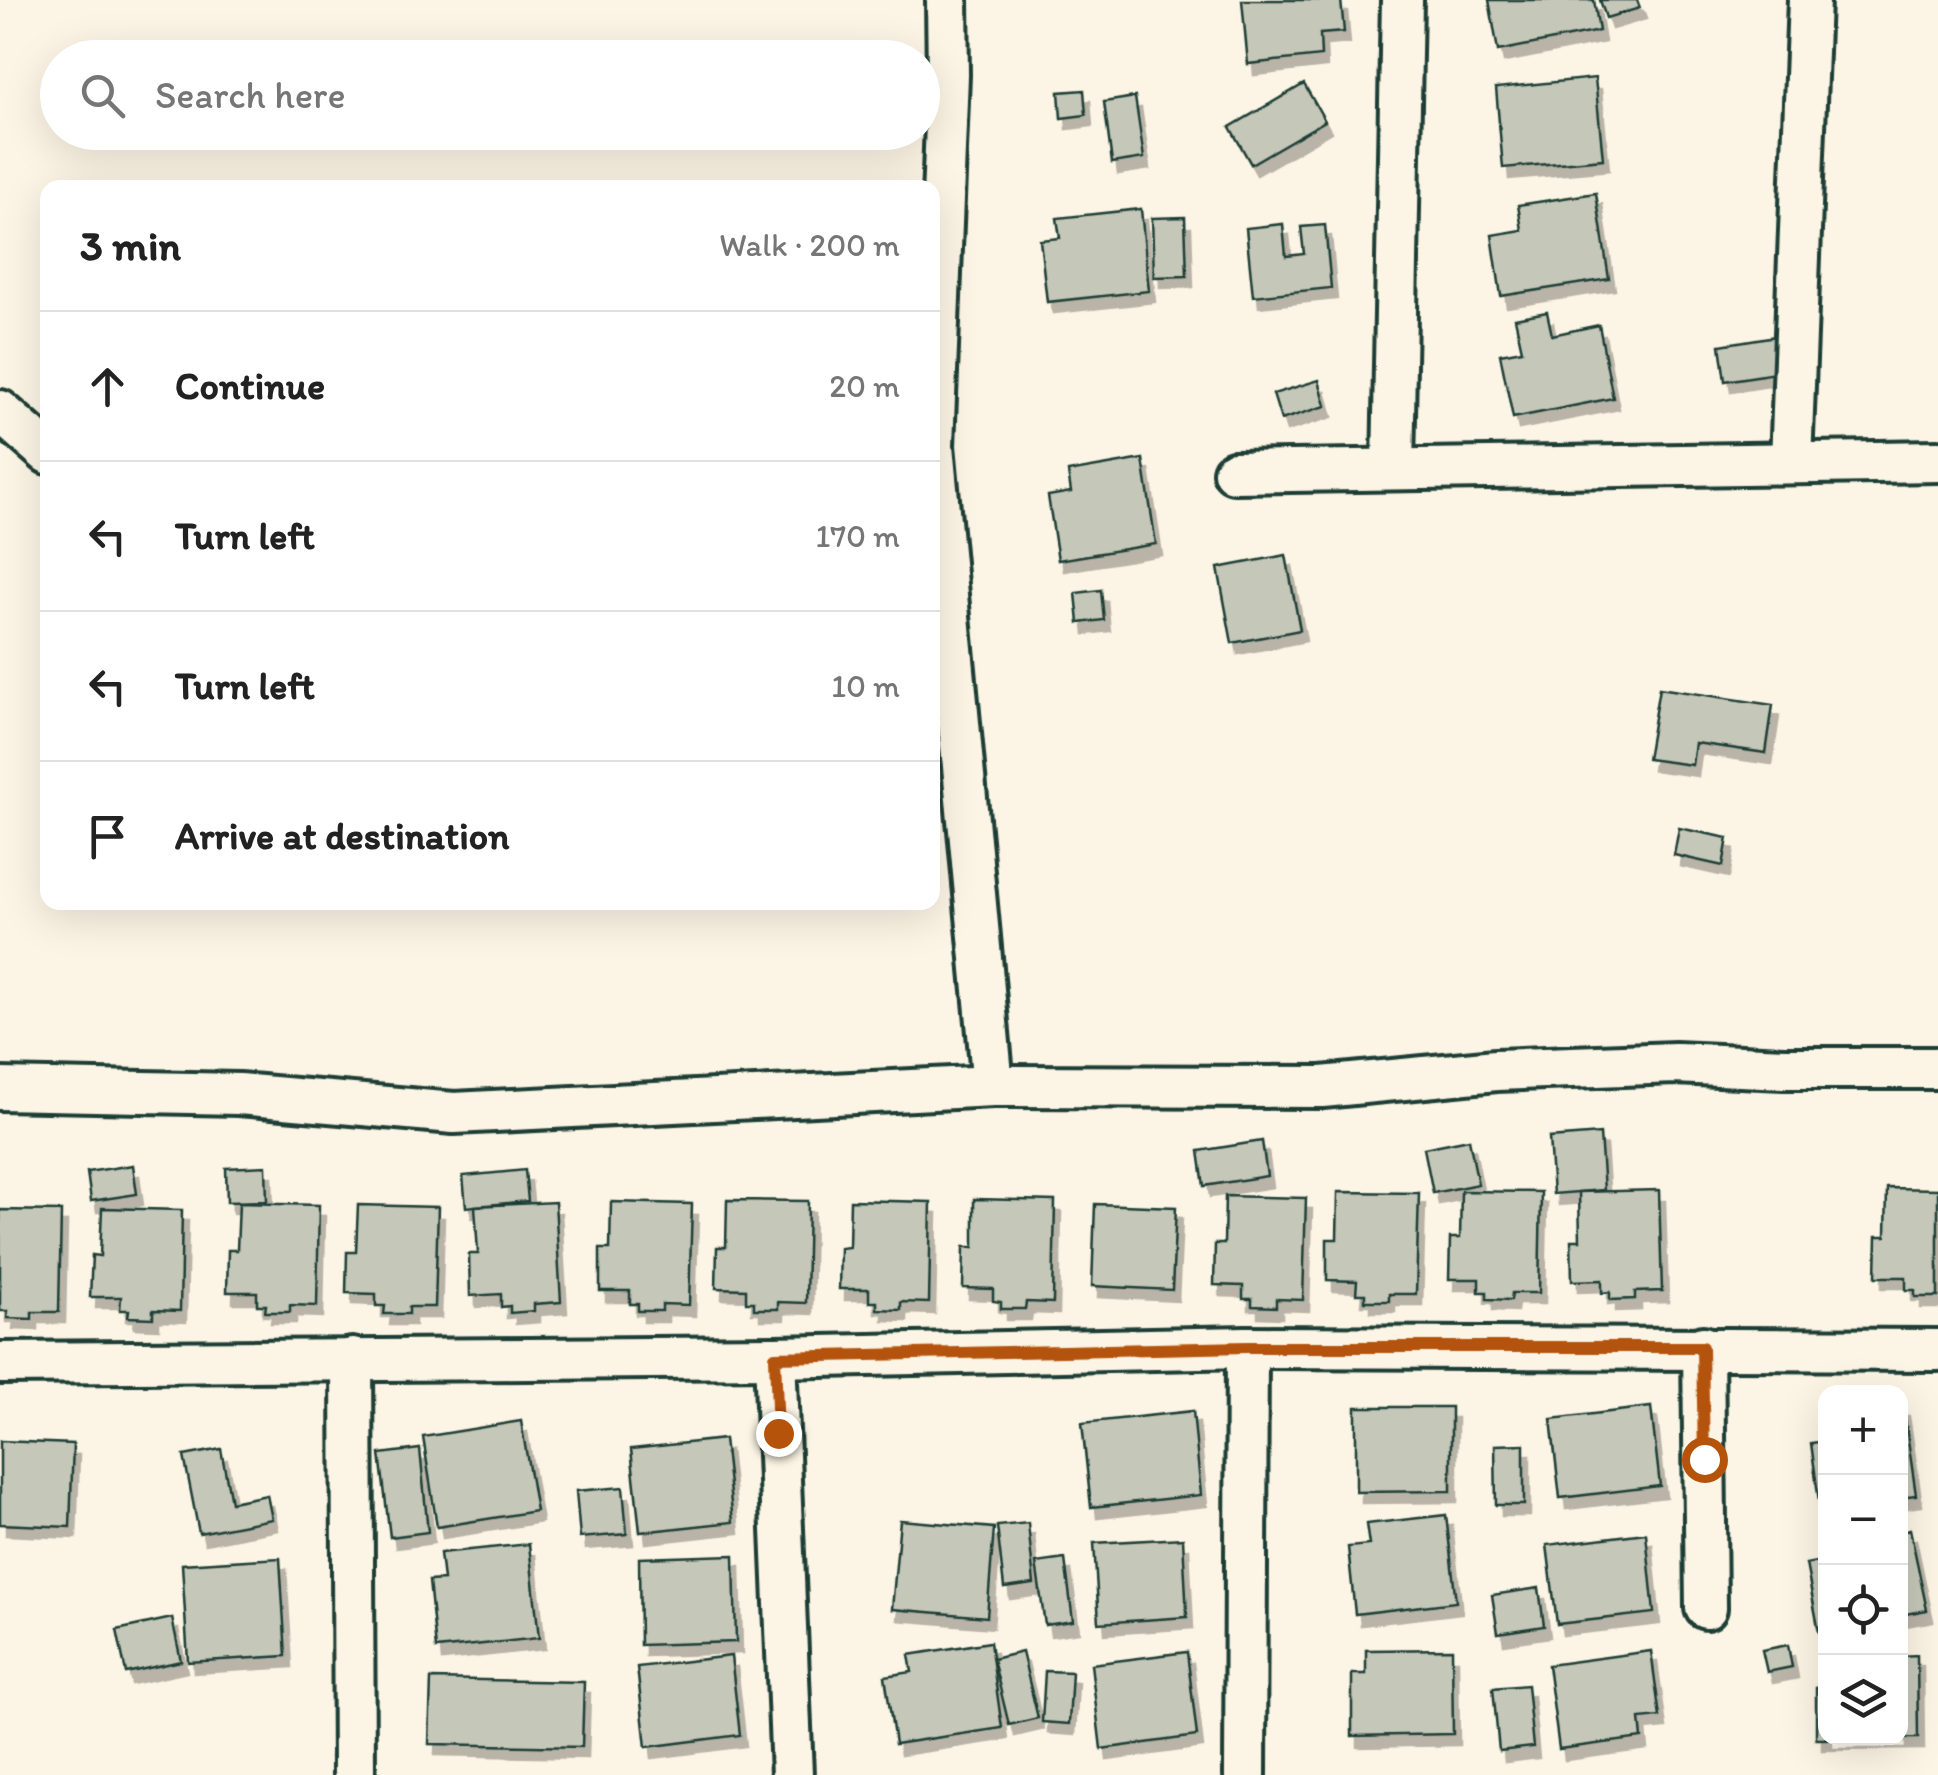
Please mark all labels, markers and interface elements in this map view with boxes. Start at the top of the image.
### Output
search box [40,40,940,150]
icon: search [75,68,130,123]
text: Search here [155,72,346,118]
text: 3 min [80,220,181,271]
text: Walk · 200 m [719,226,900,264]
icon: ahead [80,359,135,414]
text: Continue [175,363,325,409]
text: 20 m [829,367,900,405]
icon: left [80,509,135,564]
text: Turn left [175,513,315,559]
text: 170 m [815,517,900,555]
icon: left [80,659,135,714]
text: Turn left [175,663,315,709]
text: 10 m [831,667,900,705]
icon: arrive [80,809,135,864]
text: Arrive at destination [175,813,510,859]
map controls [1818,1385,1908,1745]
button: + [1818,1385,1908,1475]
route end [756,1411,802,1457]
route start [1682,1437,1728,1483]
button: − [1818,1475,1908,1565]
button: locate [1818,1565,1908,1655]
button: layers [1818,1655,1908,1745]

